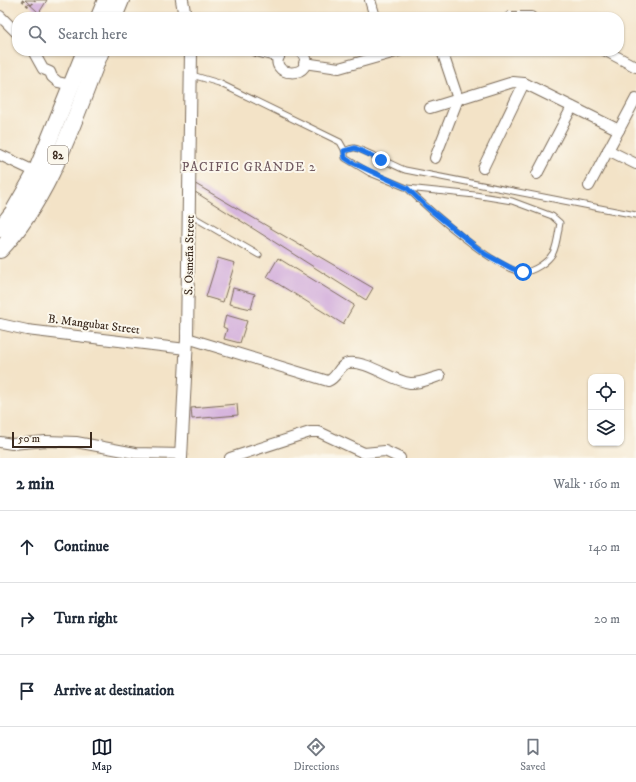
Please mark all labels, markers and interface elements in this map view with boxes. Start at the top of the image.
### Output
search box [12,12,624,56]
icon: search [26,23,48,45]
text: Search here [58,25,127,44]
road number: 82 [48,146,68,164]
route end [372,151,390,169]
district label: PACIFIC GRANDE 2 [182,159,316,175]
street label: S. Osmeña Street [181,214,198,295]
route start [514,263,532,281]
street label: B. Mangubat Street [47,311,141,338]
map controls [588,374,624,446]
button: locate [588,374,624,410]
button: layers [588,410,624,446]
scale bar [12,430,92,449]
text: 50 m [18,432,40,446]
text: 2 min [16,473,54,495]
text: Walk · 160 m [553,476,620,492]
icon: ahead [16,536,38,558]
text: Continue [54,537,109,556]
text: 140 m [588,539,620,555]
icon: right [16,608,38,630]
text: Turn right [54,609,117,628]
text: 20 m [594,611,620,627]
icon: arrive [16,680,38,702]
text: Arrive at destination [54,681,174,700]
tab: Map [91,736,113,774]
tab: Directions [294,736,339,774]
tab: Saved [520,736,545,774]

